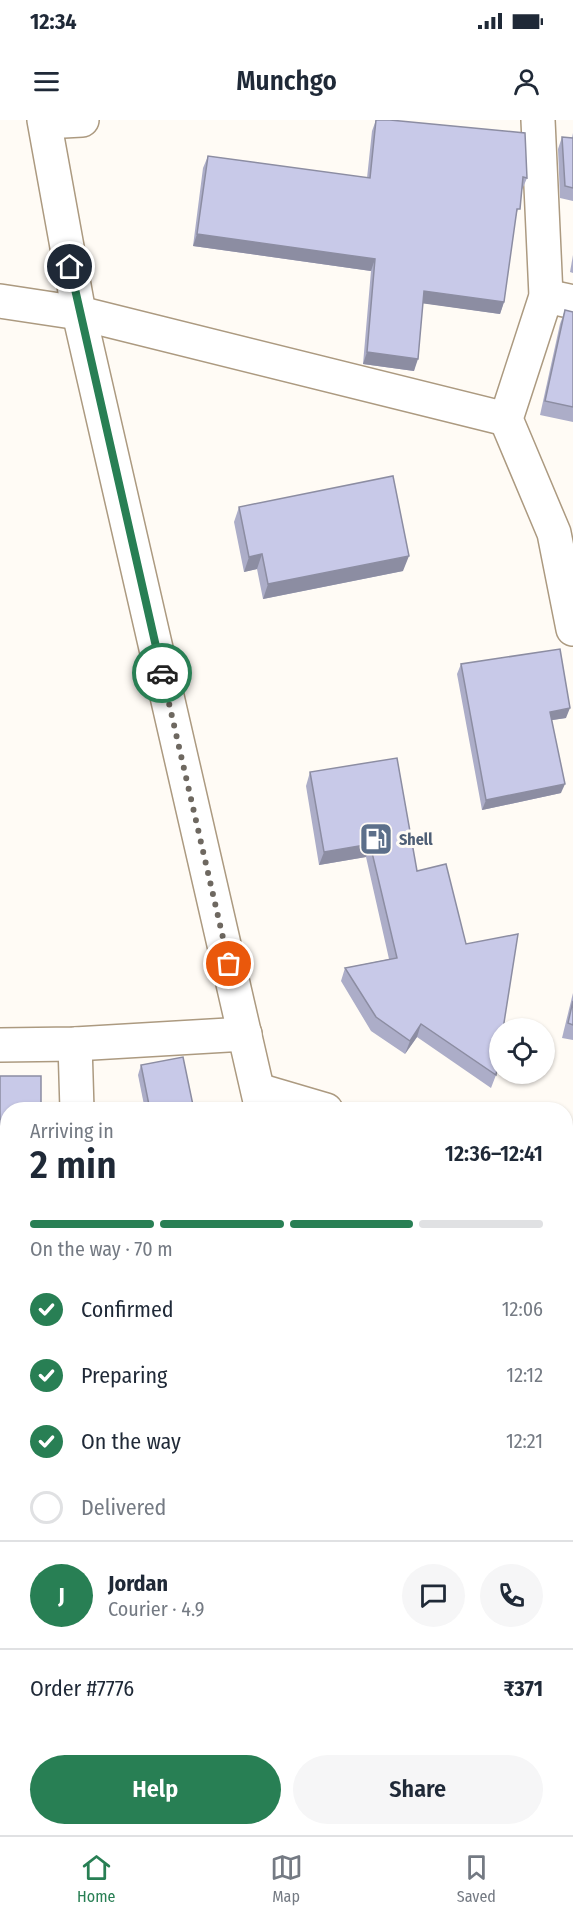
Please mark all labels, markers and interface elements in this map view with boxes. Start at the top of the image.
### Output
text: 12:34 [30,8,77,35]
icon: menu [30,65,63,98]
text: Munchgo [236,65,337,97]
icon: person [510,65,543,98]
pin [44,241,95,292]
icon: home [53,250,86,283]
courier [132,643,192,703]
icon: car [146,657,179,690]
fuel station icon: Shell [358,821,394,857]
place label: Shell [399,830,433,849]
pin [203,938,254,989]
icon: bag [212,947,245,980]
map controls [489,1018,555,1084]
button: locate [489,1018,555,1084]
text: Arriving in [30,1119,114,1143]
text: 12:36–12:41 [445,1140,543,1167]
text: 2 min [30,1142,117,1188]
text: On the way · 70 m [30,1237,173,1261]
icon: check [30,1293,63,1326]
text: Confirmed [81,1296,174,1323]
text: 12:06 [502,1297,543,1321]
icon: check [30,1359,63,1392]
text: Preparing [81,1362,167,1389]
text: 12:12 [506,1363,543,1387]
icon: check [30,1425,63,1458]
text: On the way [81,1428,181,1455]
text: 12:21 [506,1429,543,1453]
text: Delivered [81,1494,166,1521]
button: chat [402,1564,465,1627]
button: phone [480,1564,543,1627]
text: Jordan [108,1570,168,1597]
text: J [58,1582,65,1609]
text: Courier · 4.9 [108,1597,204,1621]
text: Order #7776 [30,1675,134,1702]
text: ₹371 [503,1675,543,1702]
button: Help [30,1755,281,1824]
button: Share [293,1755,543,1824]
tab: Home [77,1851,115,1906]
tab: Map [270,1851,303,1906]
tab: Saved [457,1851,496,1906]

